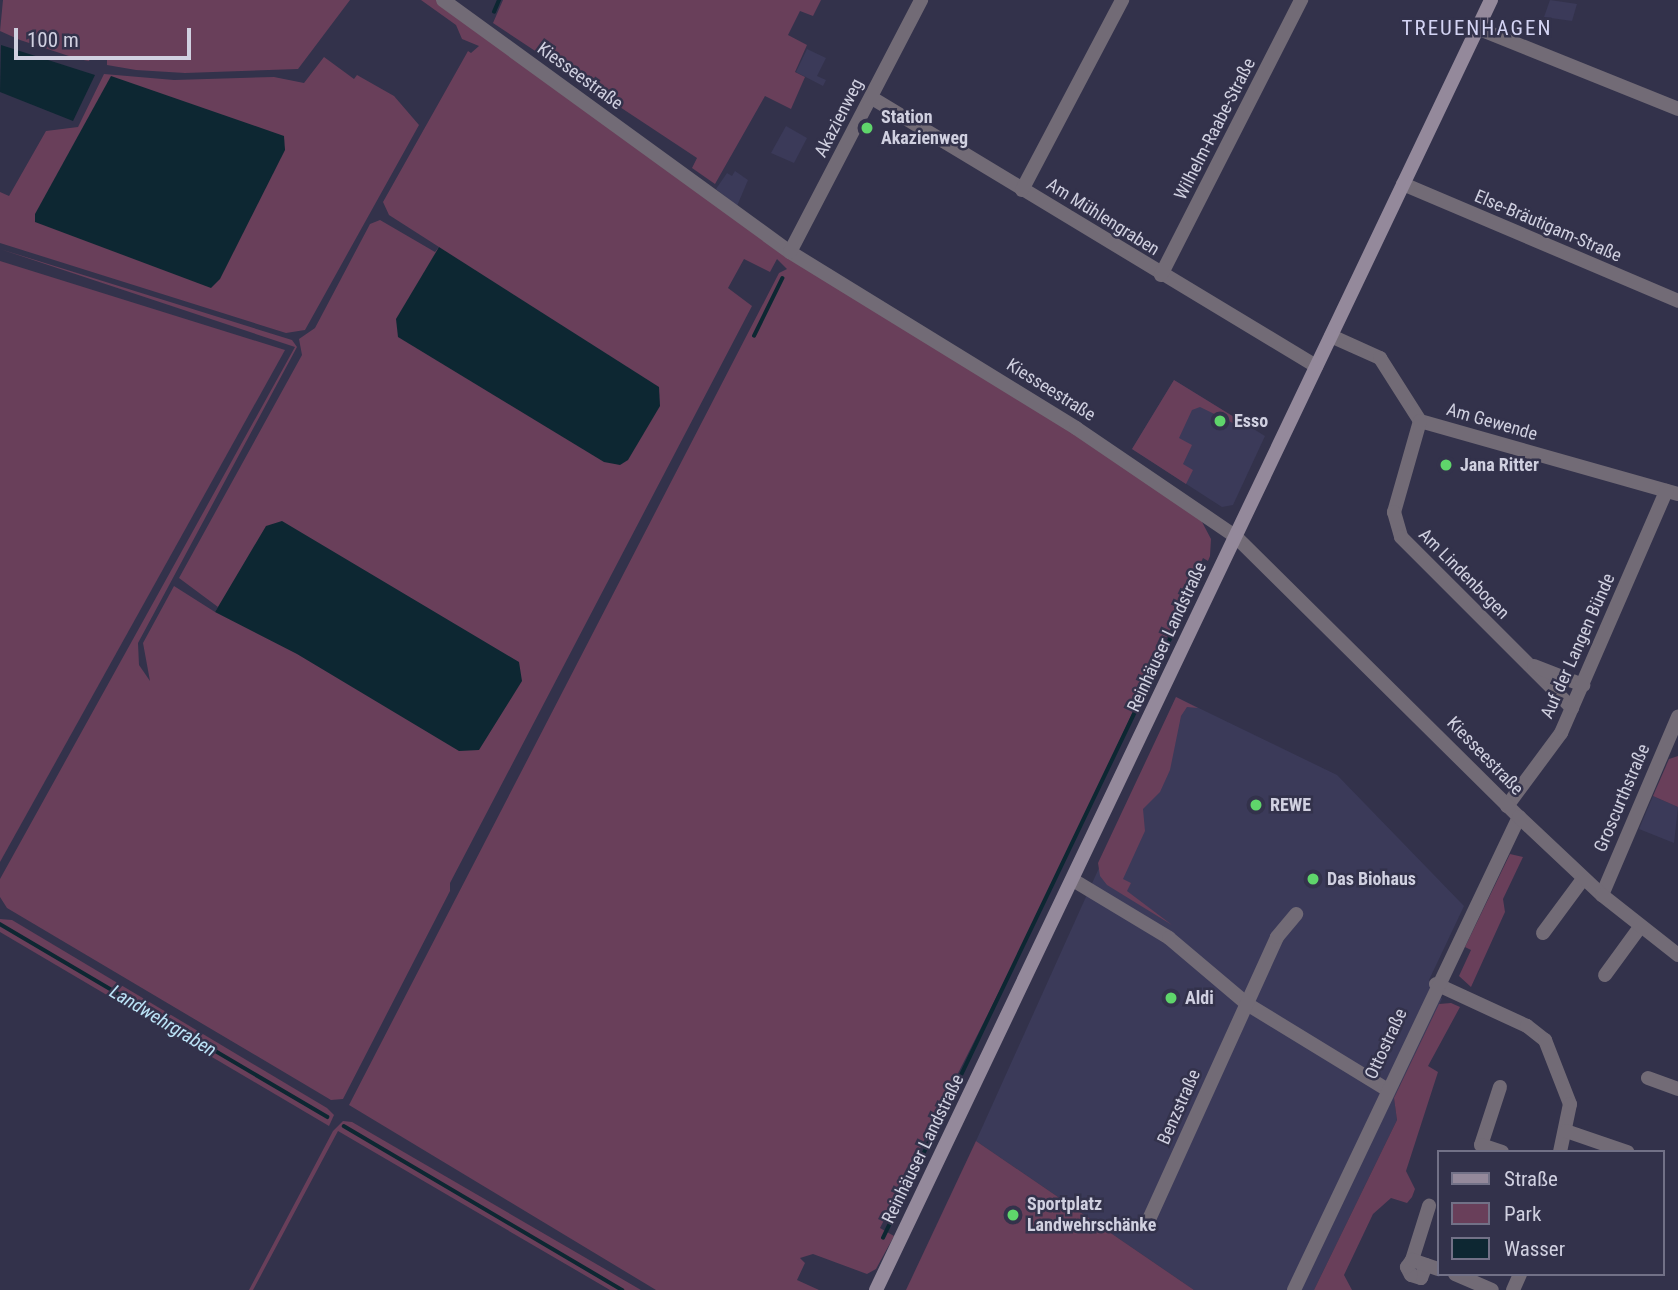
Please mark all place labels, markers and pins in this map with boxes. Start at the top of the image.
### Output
place label: Station Akazienweg [881,107,968,150]
marker: Station Akazienweg [859,120,875,136]
place label: Esso [1234,410,1268,432]
marker: Esso [1212,413,1228,429]
place label: Jana Ritter [1460,454,1539,476]
marker: Jana Ritter [1438,457,1454,473]
place label: REWE [1270,794,1311,816]
marker: REWE [1248,797,1264,813]
place label: Das Biohaus [1327,868,1416,890]
marker: Das Biohaus [1305,871,1321,887]
place label: Aldi [1185,987,1214,1009]
marker: Aldi [1163,990,1179,1006]
place label: Sportplatz Landwehrschänke [1027,1194,1156,1236]
marker: Sportplatz Landwehrschänke [1005,1207,1021,1223]

